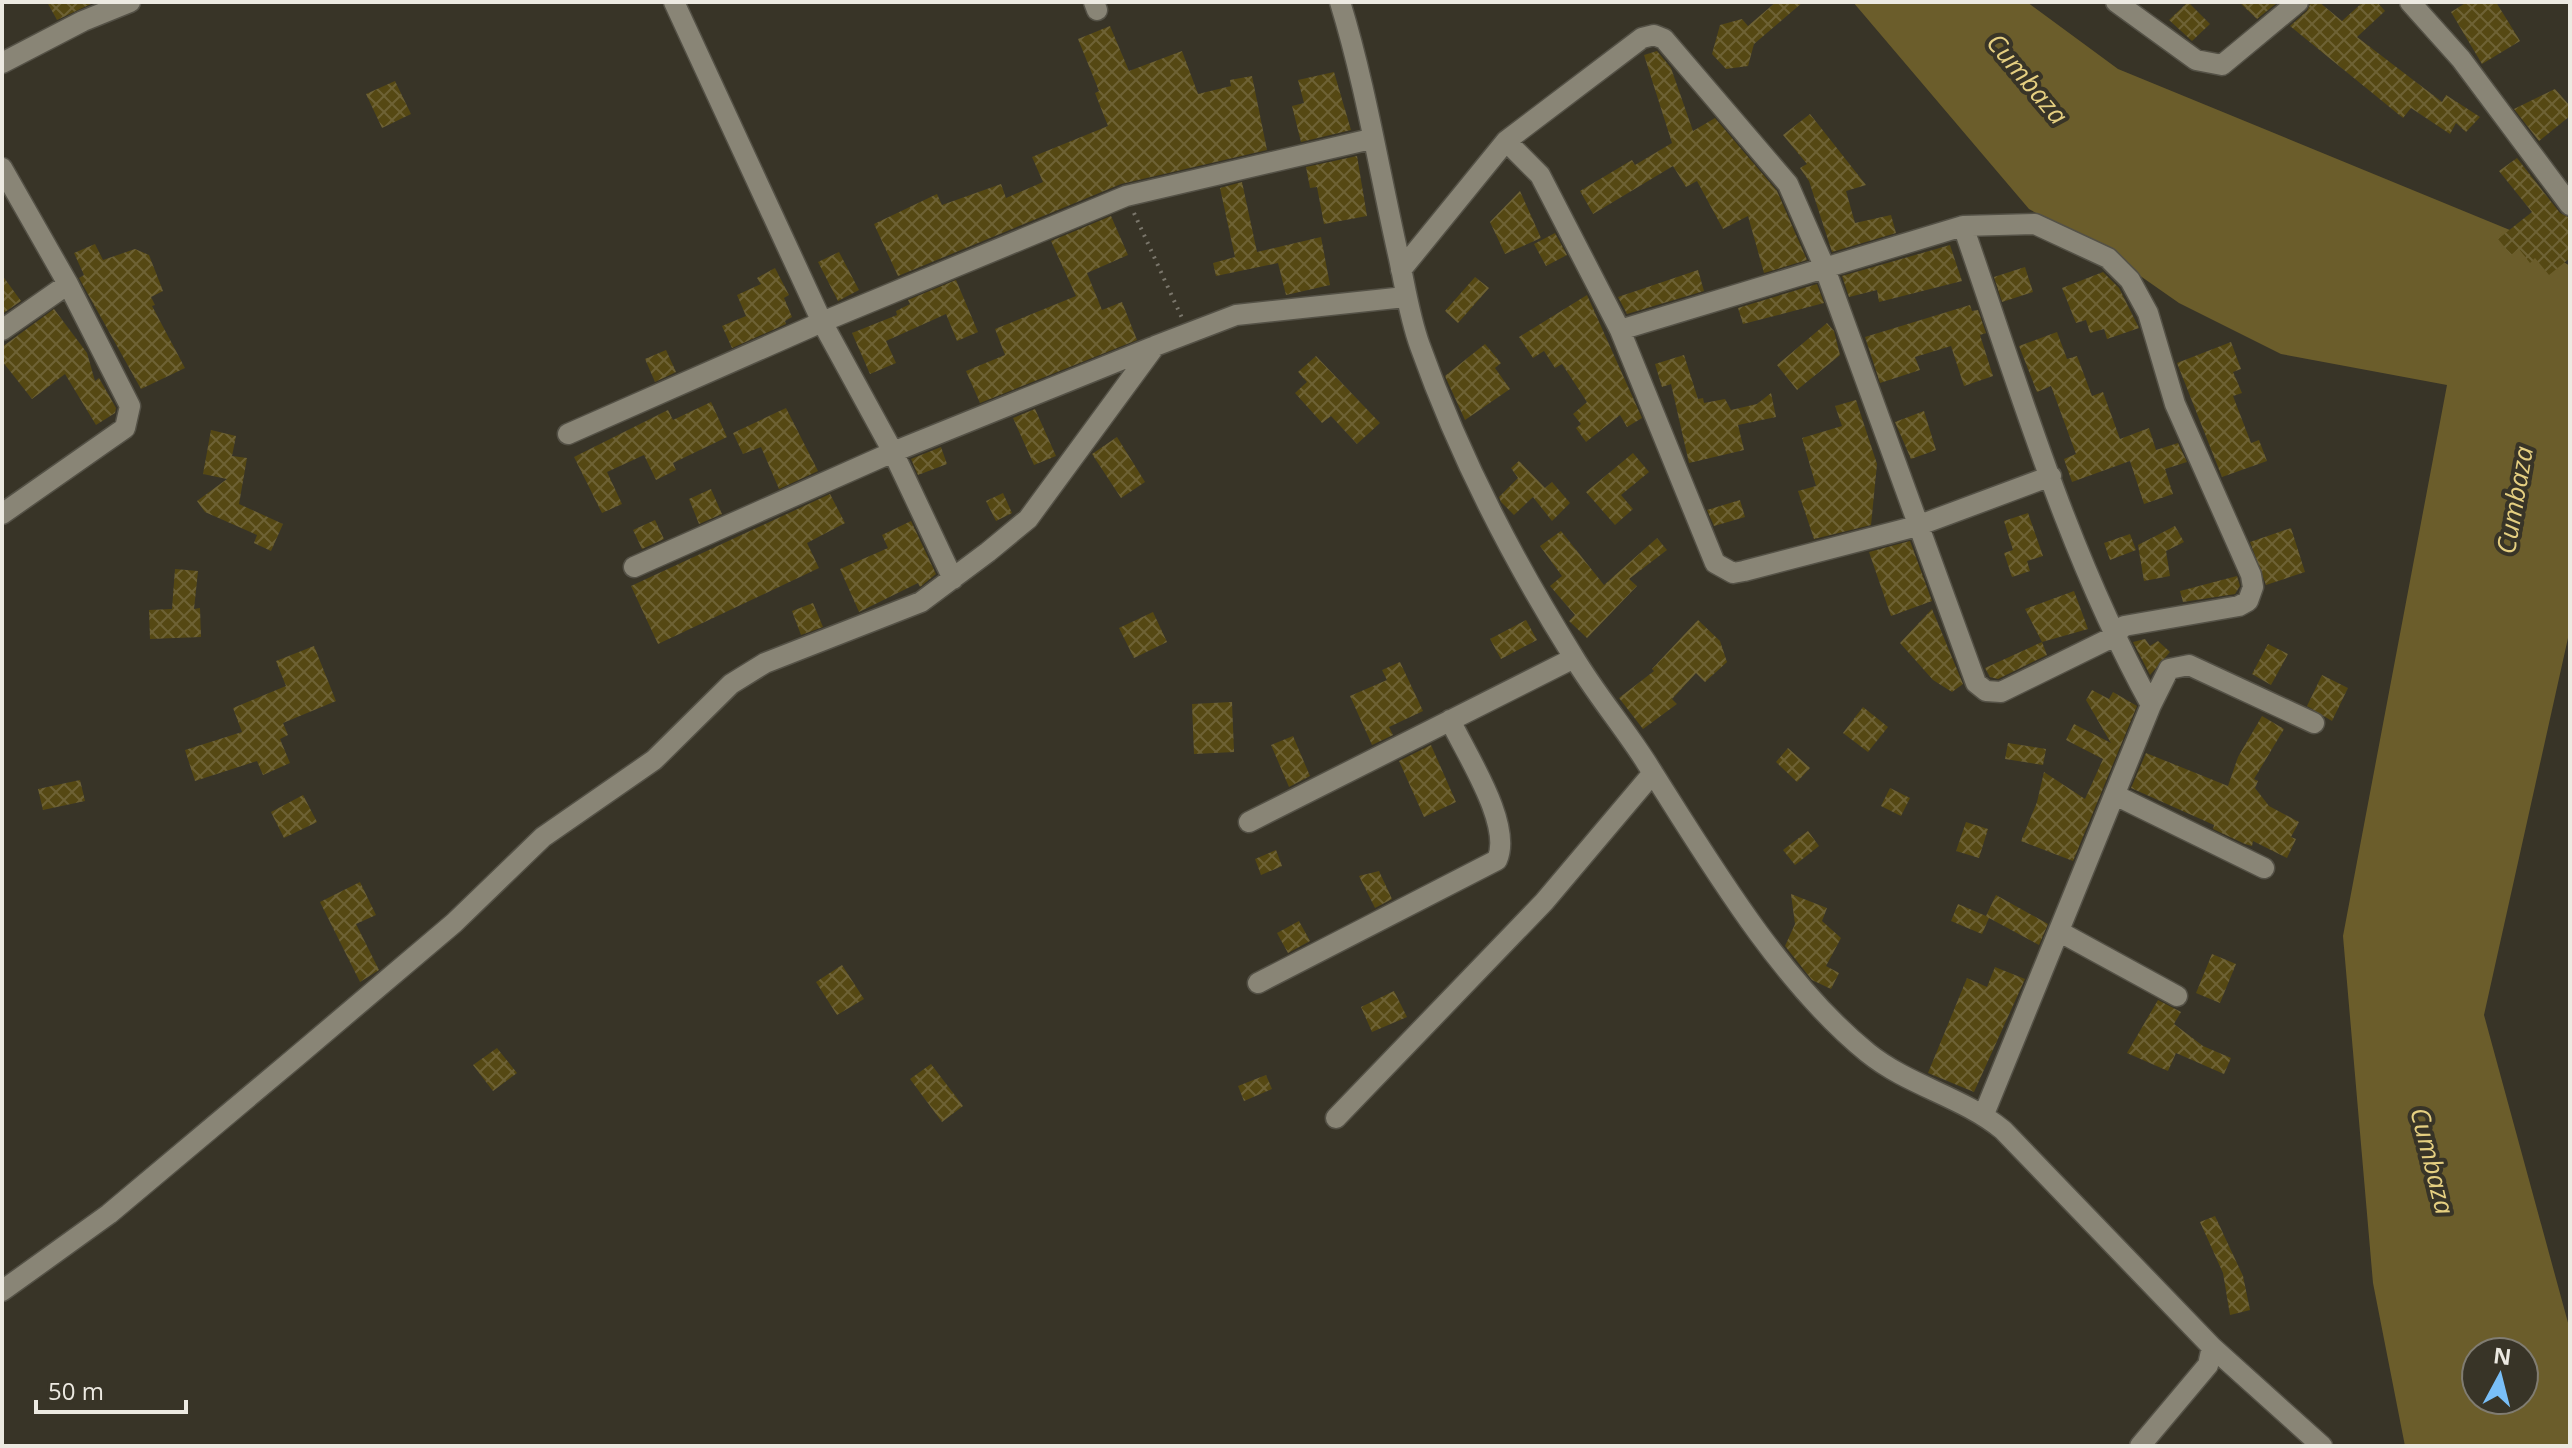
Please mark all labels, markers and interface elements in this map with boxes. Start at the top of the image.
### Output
water label: Cumbaza [1979,25,2077,132]
water label: Cumbaza [2487,443,2541,557]
water label: Cumbaza [2402,1104,2464,1218]
north arrow [2460,1336,2540,1416]
text: N [2492,1339,2513,1371]
scale bar [36,1364,186,1414]
text: 50 m [48,1374,104,1407]

